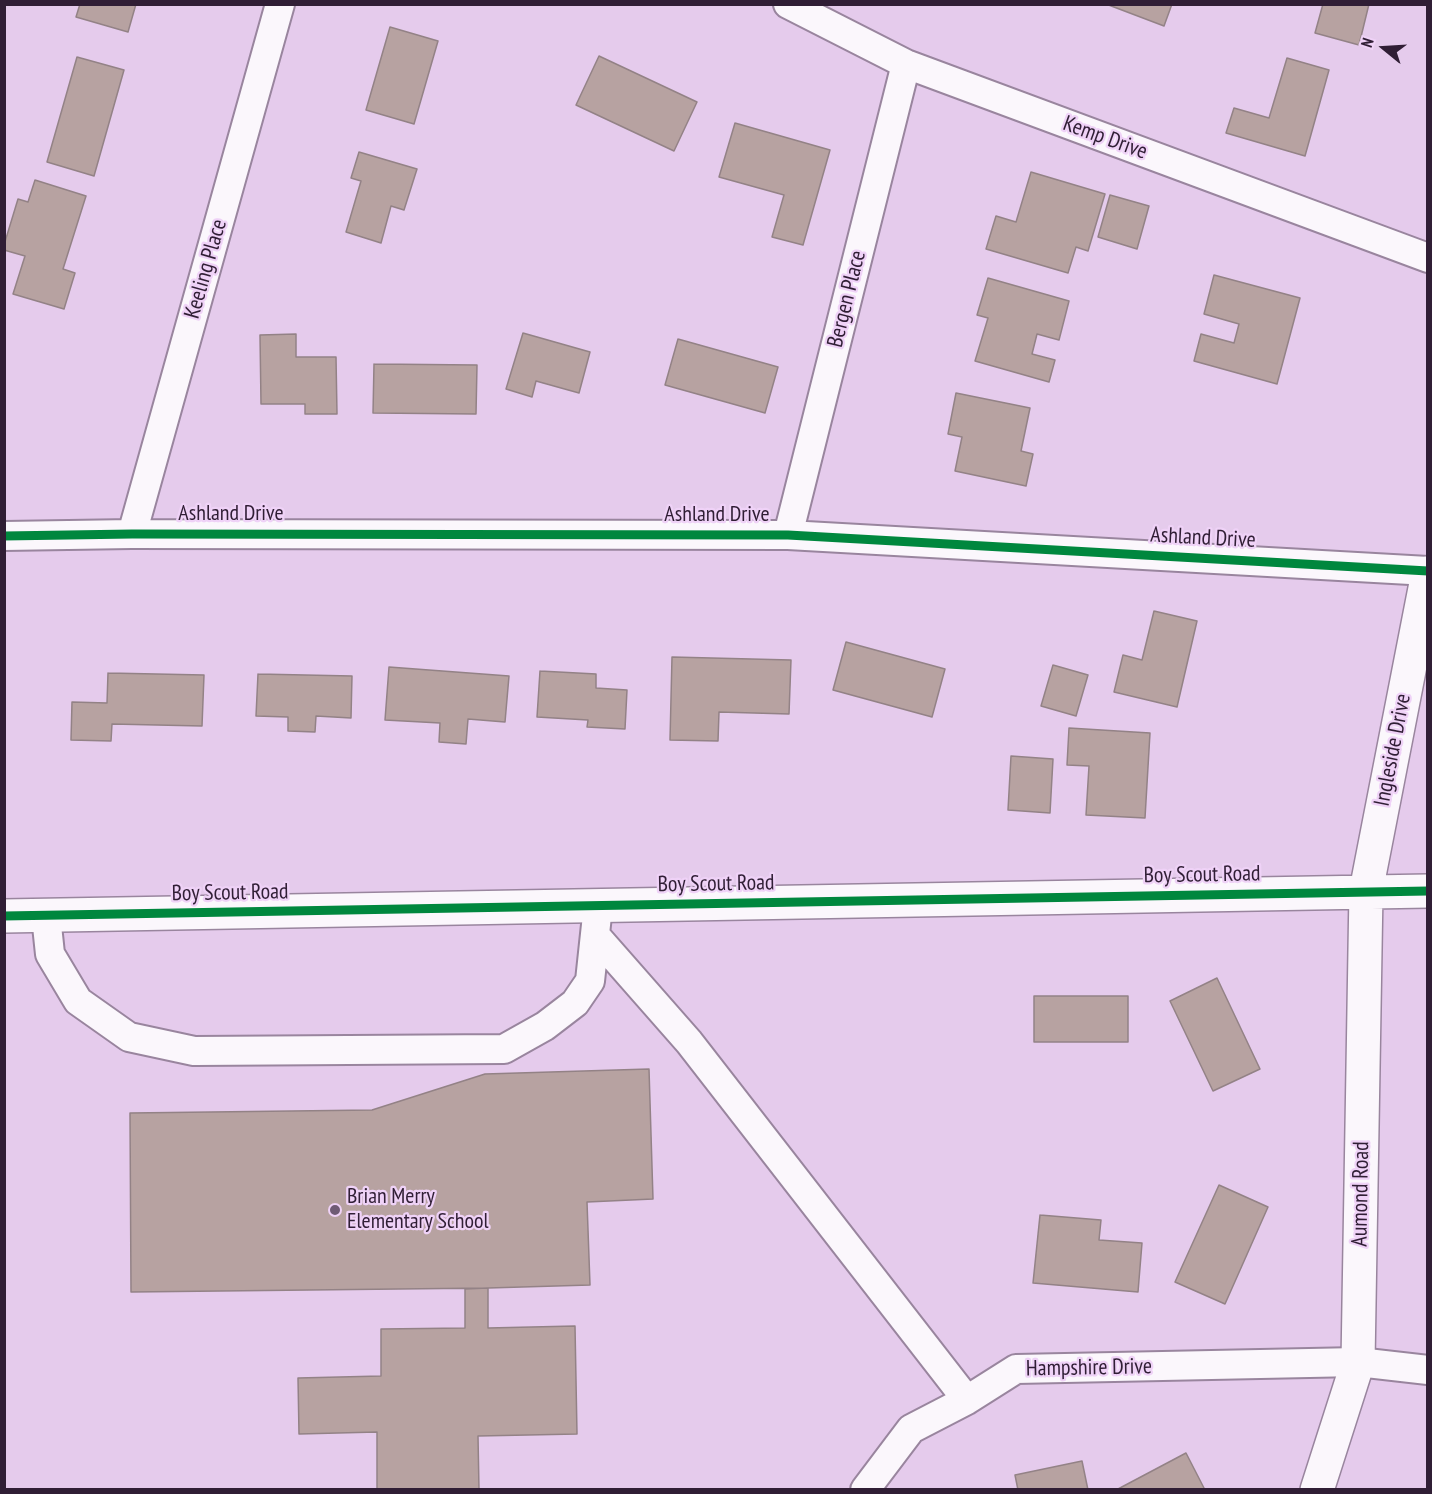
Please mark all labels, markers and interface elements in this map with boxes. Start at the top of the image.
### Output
north arrow [1354,18,1414,78]
text: N [1356,35,1378,50]
street label: Kemp Drive [1059,111,1151,165]
street label: Keeling Place [179,216,233,322]
street label: Bergen Place [822,248,872,350]
street label: Ashland Drive [178,501,284,527]
street label: Ashland Drive [664,502,770,528]
street label: Ashland Drive [1150,522,1256,554]
street label: Ingleside Drive [1369,692,1417,808]
street label: Boy Scout Road [1143,861,1261,889]
street label: Boy Scout Road [657,870,775,898]
street label: Boy Scout Road [171,879,289,907]
street label: Aumond Road [1347,1141,1375,1247]
place label: Brian Merry Elementary School [347,1184,489,1236]
marker: Brian Merry Elementary School [328,1203,342,1217]
street label: Hampshire Drive [1026,1354,1152,1382]

